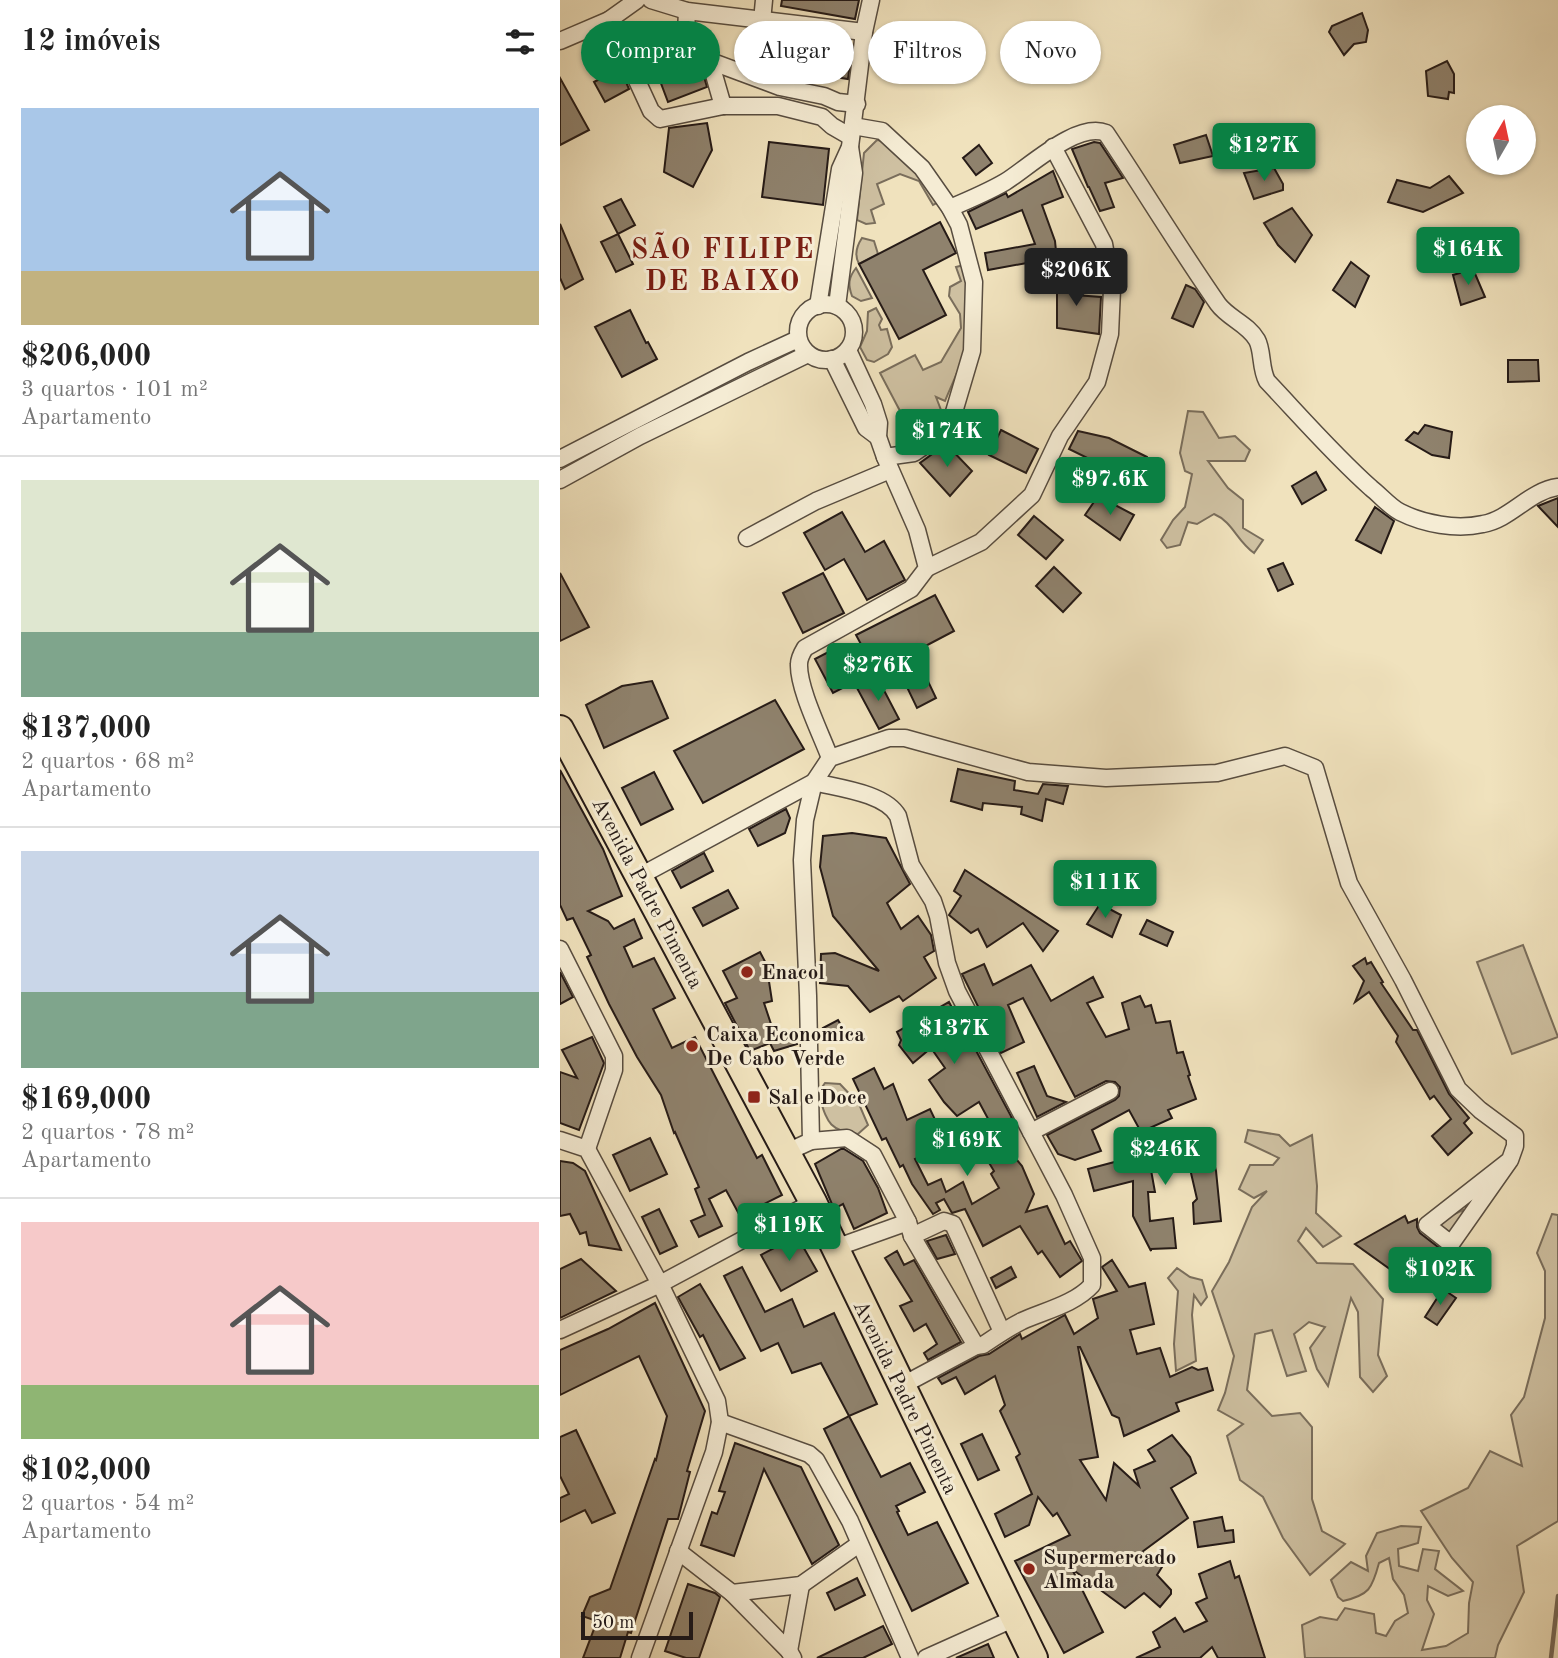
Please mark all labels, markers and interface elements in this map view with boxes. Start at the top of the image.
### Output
chip: Comprar [581,21,720,84]
chip: Alugar [734,21,854,84]
chip: Filtros [868,21,986,84]
chip: Novo [1000,21,1101,84]
icon: filters [501,23,539,61]
text: 12 imóveis [21,27,160,57]
north arrow [1466,105,1536,175]
map controls [1466,105,1536,175]
pin: $127K [1215,124,1313,183]
text: $127K [1228,134,1300,157]
icon: home [217,153,343,279]
pin: $164K [1419,228,1517,287]
district label: SÃO FILIPE DE BAIXO [631,231,815,297]
text: $164K [1432,238,1504,261]
pin: $206K [1027,248,1125,308]
text: $206K [1040,259,1112,282]
text: $206,000 [21,342,151,372]
text: 3 quartos · 101 m² [21,378,208,401]
text: Apartamento [21,406,151,429]
pin: $174K [898,410,996,469]
text: $174K [911,420,983,443]
pin: $97.6K [1053,458,1167,517]
text: $97.6K [1071,468,1149,491]
icon: home [217,525,343,651]
pin: $276K [829,644,927,703]
text: $276K [842,654,914,677]
text: $137,000 [21,714,151,744]
text: 2 quartos · 68 m² [21,750,194,773]
text: Apartamento [21,778,151,801]
street label: Avenida Padre Pimenta [587,795,706,993]
pin: $111K [1056,860,1154,920]
text: $111K [1069,871,1141,894]
icon: home [217,896,343,1022]
place label: Enacol [761,963,825,984]
marker: Enacol [739,964,755,980]
pin: $137K [905,1006,1003,1066]
text: $137K [918,1017,990,1040]
place label: Caixa Economica De Cabo Verde [706,1025,865,1070]
marker: Caixa Economica De Cabo Verde [684,1038,700,1054]
text: $169,000 [21,1085,151,1115]
place label: Sal e Doce [768,1088,867,1109]
marker: Sal e Doce [746,1089,762,1105]
pin: $169K [918,1118,1016,1178]
text: 2 quartos · 78 m² [21,1121,194,1144]
pin: $246K [1116,1128,1214,1187]
text: $169K [931,1129,1003,1152]
text: $246K [1129,1138,1201,1161]
text: Apartamento [21,1149,151,1172]
pin: $119K [740,1204,838,1263]
text: $119K [753,1214,825,1237]
pin: $102K [1391,1248,1489,1307]
text: $102K [1404,1258,1476,1281]
icon: home [217,1267,343,1393]
street label: Avenida Padre Pimenta [849,1297,961,1498]
text: $102,000 [21,1456,151,1486]
text: 2 quartos · 54 m² [21,1492,194,1515]
text: Apartamento [21,1520,151,1543]
place label: Supermercado Almada [1043,1548,1176,1593]
marker: Supermercado Almada [1021,1561,1037,1577]
scale bar [581,1609,693,1641]
text: 50 m [592,1614,634,1633]

